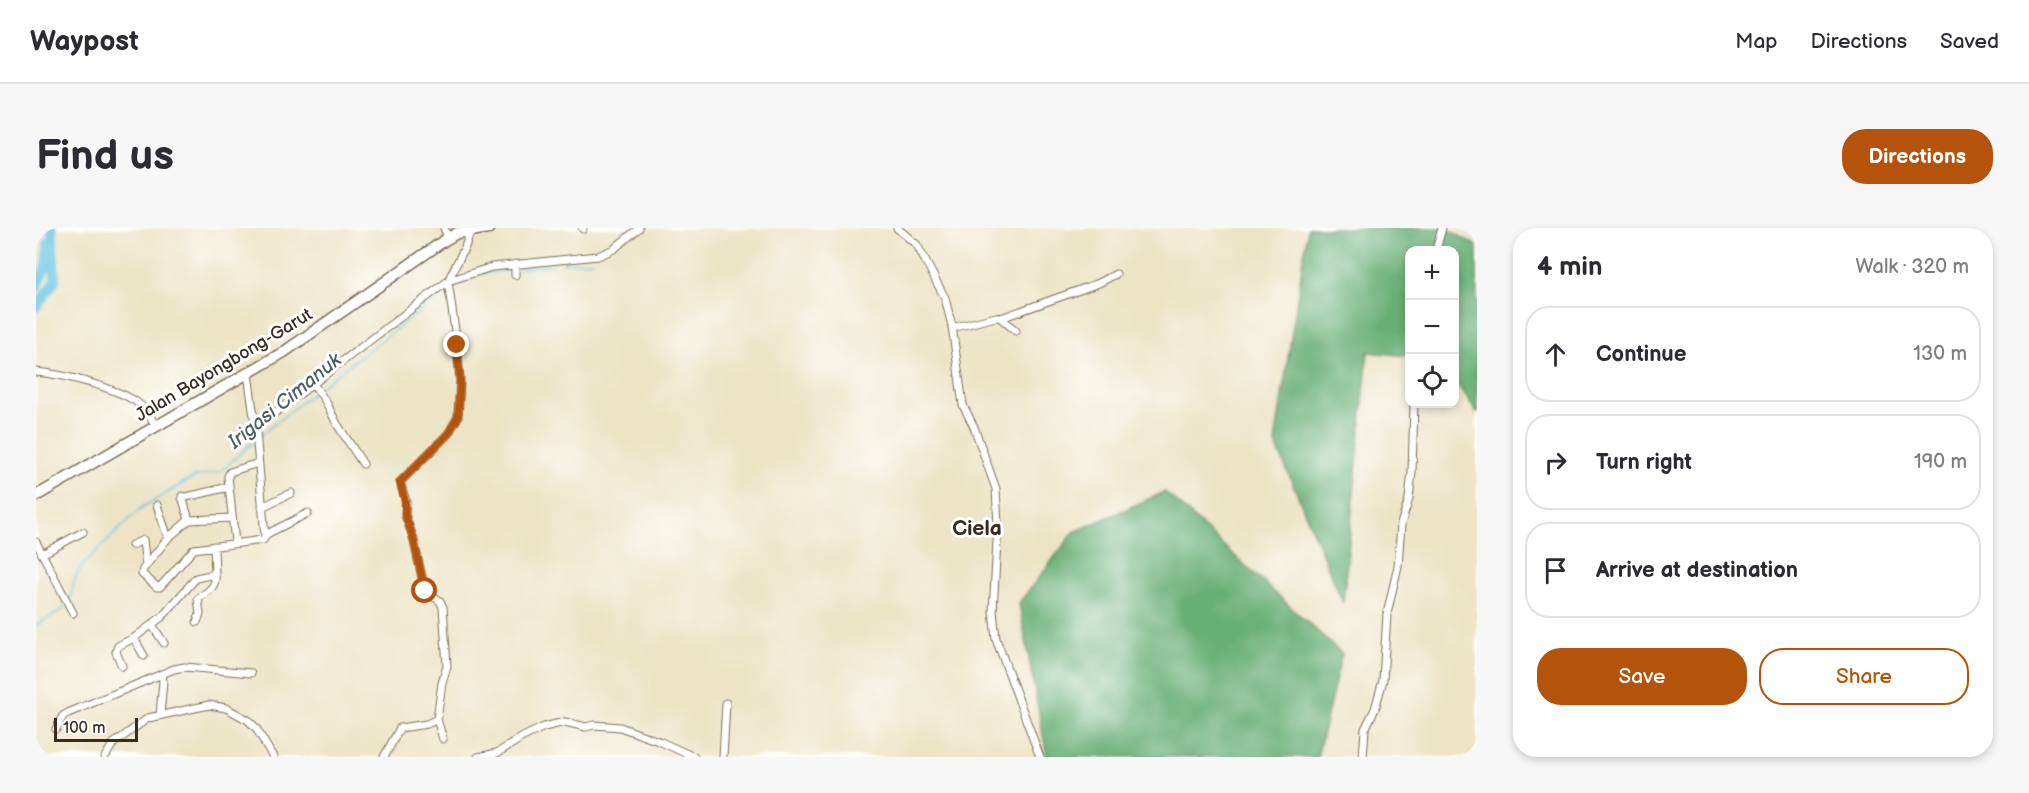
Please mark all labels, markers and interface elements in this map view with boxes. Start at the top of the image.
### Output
text: Waypost [30,25,139,58]
text: Map [1735,29,1778,54]
text: Directions [1811,29,1907,54]
text: Saved [1940,29,1999,54]
button: Directions [1842,129,1993,184]
text: Find us [36,131,174,182]
map controls [1405,246,1459,408]
button: + [1405,246,1459,300]
text: 4 min [1537,252,1602,283]
text: Walk · 320 m [1855,255,1969,279]
button: − [1405,300,1459,354]
street label: Jalan Bayongbong-Garut [132,304,317,426]
route end [443,331,469,357]
icon: ahead [1539,338,1572,371]
text: Continue [1596,341,1686,368]
text: 130 m [1913,342,1967,366]
water label: Irigasi Cimanuk [223,347,347,455]
button: locate [1405,354,1459,408]
icon: right [1539,446,1572,479]
text: Turn right [1596,449,1692,476]
text: 190 m [1914,450,1967,474]
district label: Ciela [952,516,1002,541]
icon: arrive [1539,554,1572,587]
text: Arrive at destination [1596,557,1798,584]
route start [411,577,437,603]
button: Save [1537,648,1747,705]
button: Share [1759,648,1969,705]
scale bar [54,715,138,742]
text: 100 m [63,719,106,738]

